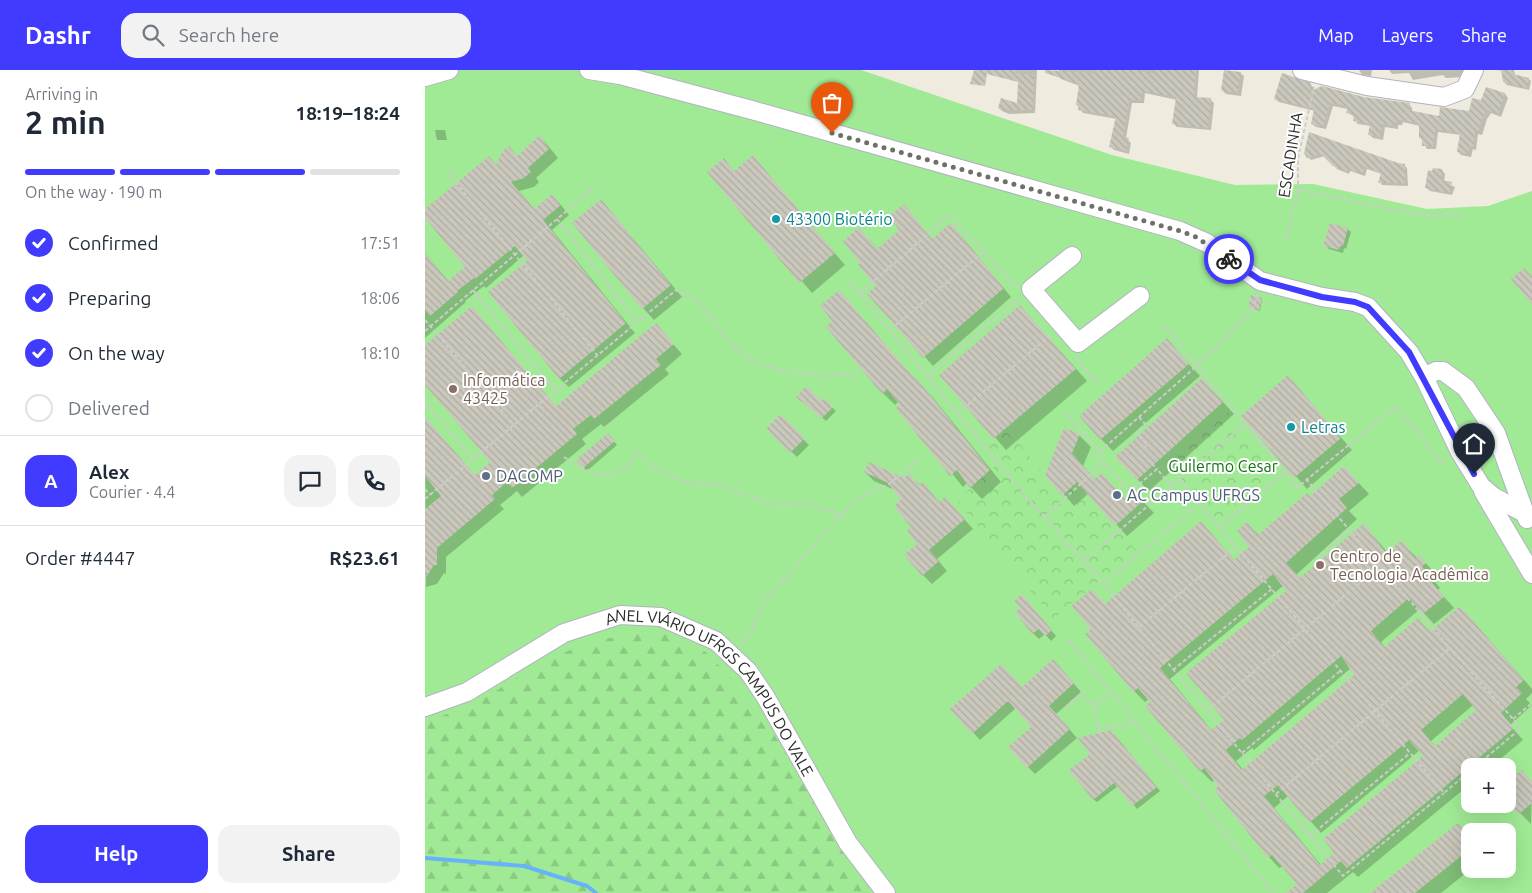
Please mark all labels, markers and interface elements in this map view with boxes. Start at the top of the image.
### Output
search box [121,13,471,58]
icon: search [139,21,167,49]
text: Dashr [25,22,91,49]
text: Search here [179,24,279,46]
text: Map [1318,25,1354,45]
text: Layers [1382,25,1433,45]
text: Share [1461,25,1507,45]
pin [811,82,853,133]
text: Arriving in [25,85,98,103]
icon: bag [818,89,846,117]
text: 18:19–18:24 [295,102,400,124]
text: 2 min [25,104,106,140]
street label: ESCADINHA [1274,110,1306,199]
text: On the way · 190 m [25,183,162,201]
place label: 43300 Biotério [786,210,893,228]
marker: 43300 Biotério [770,213,782,225]
icon: check [25,229,53,257]
text: Confirmed [68,232,159,254]
text: 17:51 [360,234,400,252]
courier [1204,234,1254,284]
icon: bike [1215,245,1243,273]
icon: check [25,284,53,312]
text: Preparing [68,287,152,309]
text: 18:06 [360,289,400,307]
icon: check [25,339,53,367]
text: On the way [68,342,165,364]
text: 18:10 [360,344,400,362]
place label: Informática 43425 [463,371,546,407]
marker: Informática 43425 [447,383,459,395]
text: Delivered [68,397,150,419]
place label: Letras [1301,418,1346,436]
marker: Letras [1285,421,1297,433]
pin [1453,423,1495,474]
icon: home [1460,430,1488,458]
button: chat [284,455,336,507]
button: phone [348,455,400,507]
park label: Guilermo Cesar [1168,457,1278,475]
text: Alex [89,461,129,483]
place label: DACOMP [496,467,563,485]
text: A [44,470,58,492]
marker: DACOMP [480,470,492,482]
text: Courier · 4.4 [89,483,175,501]
place label: AC Campus UFRGS [1127,486,1260,504]
marker: AC Campus UFRGS [1111,489,1123,501]
text: Order #4447 [25,547,135,569]
text: R$23.61 [329,547,400,569]
place label: Centro de Tecnologia Acadêmica [1330,547,1489,583]
marker: Centro de Tecnologia Acadêmica [1314,559,1326,571]
street label: ANEL VIÁRIO UFRGS CAMPUS DO VALE [603,606,817,779]
map controls [1461,758,1516,878]
button: + [1461,758,1516,813]
button: − [1461,823,1516,878]
button: Help [25,825,208,883]
button: Share [218,825,400,883]

